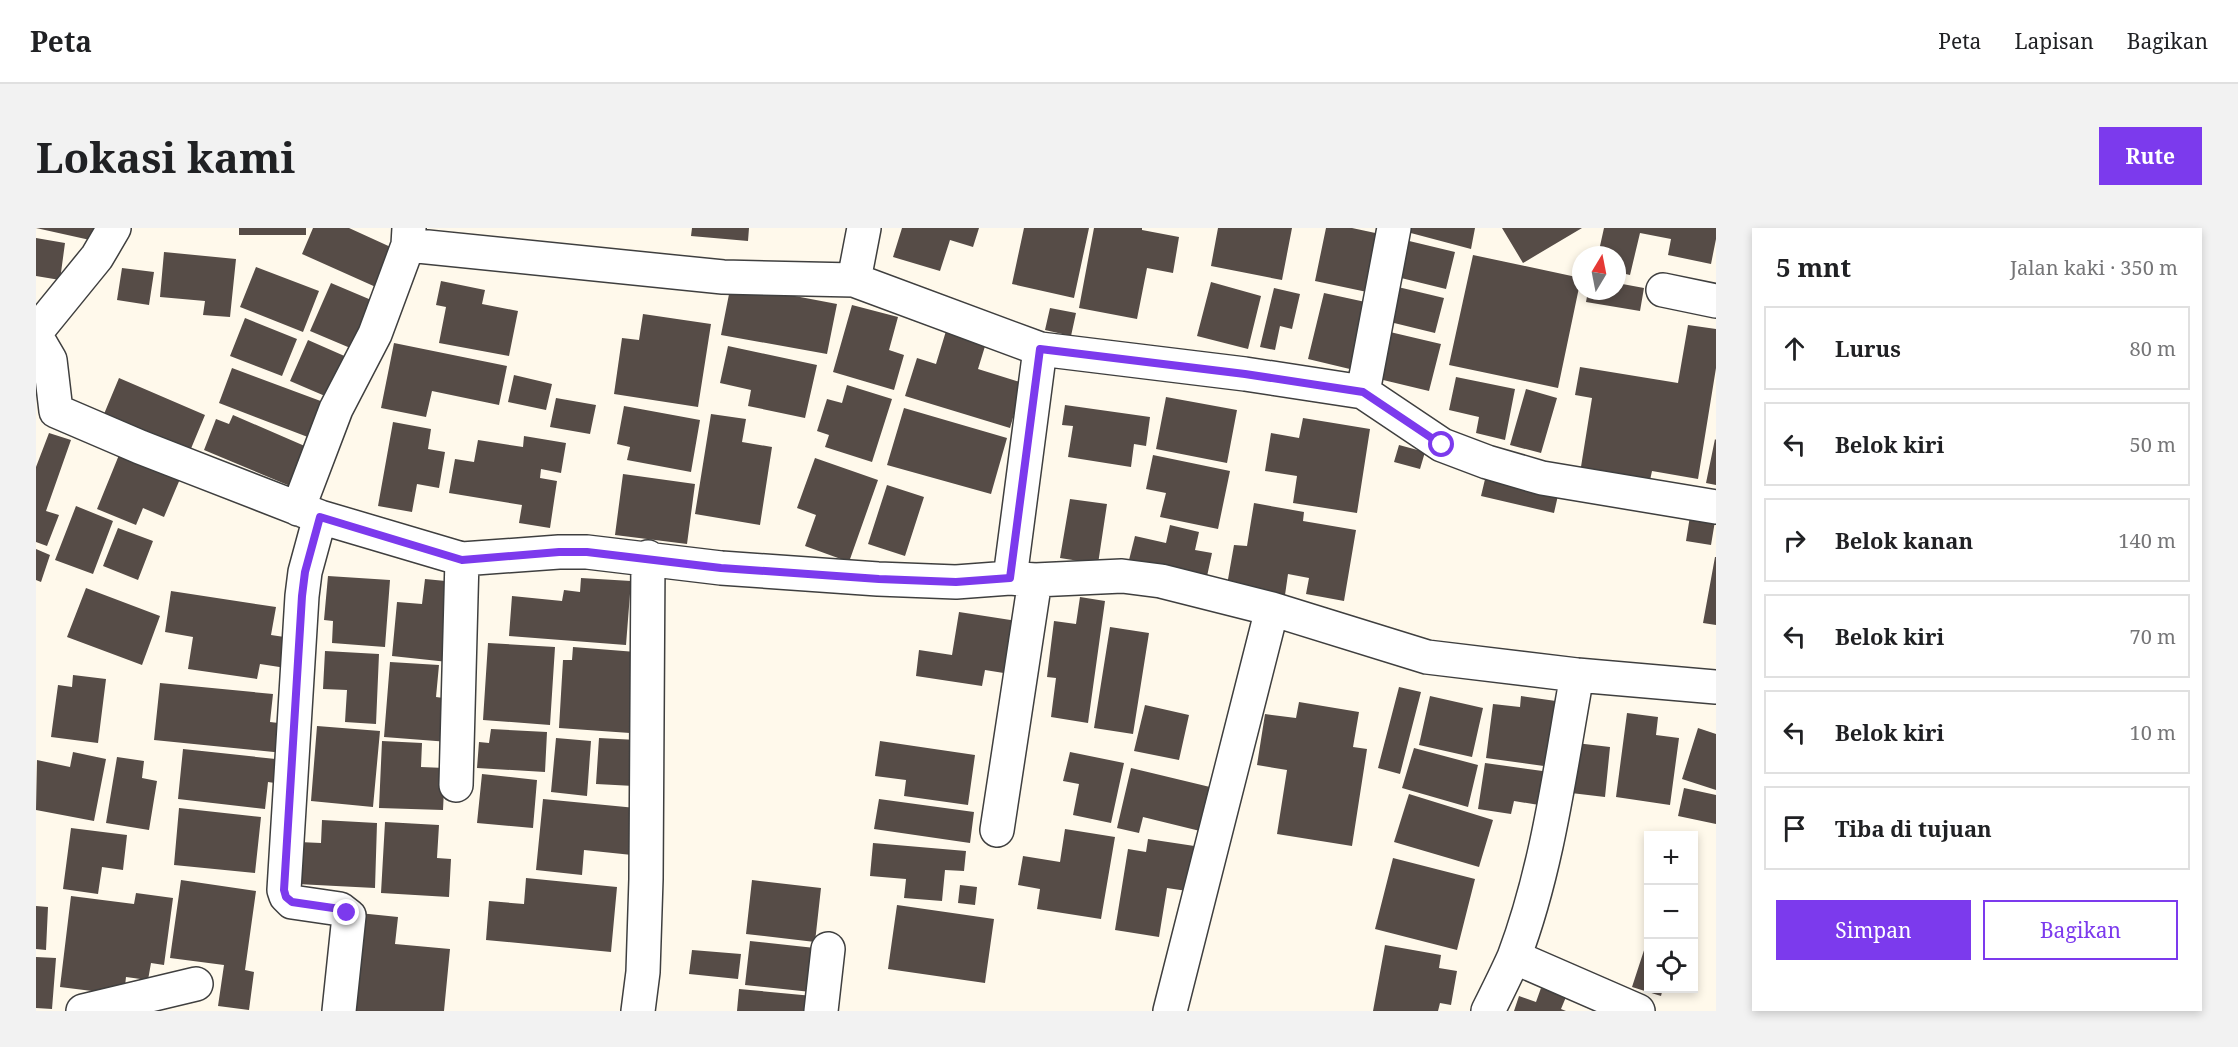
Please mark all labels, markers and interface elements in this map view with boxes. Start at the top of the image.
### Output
text: Peta [30,22,92,60]
text: Peta [1938,27,1981,55]
text: Lapisan [2014,27,2094,55]
text: Bagikan [2127,27,2208,55]
button: Rute [2099,127,2202,185]
text: Lokasi kami [36,128,295,185]
north arrow [1572,246,1626,300]
text: 5 mnt [1776,249,1851,285]
text: Jalan kaki · 350 m [2010,254,2178,281]
icon: ahead [1778,332,1811,365]
text: Lurus [1835,333,1901,363]
text: 80 m [2130,335,2176,362]
icon: left [1778,428,1811,461]
text: Belok kiri [1835,429,1944,459]
route start [1428,431,1454,457]
text: 50 m [2130,431,2176,458]
icon: right [1778,524,1811,557]
text: Belok kanan [1835,525,1973,555]
text: 140 m [2118,527,2176,554]
icon: left [1778,620,1811,653]
text: Belok kiri [1835,621,1944,651]
text: 70 m [2130,623,2176,650]
icon: left [1778,716,1811,749]
text: Belok kiri [1835,717,1944,747]
text: 10 m [2130,719,2176,746]
icon: arrive [1778,812,1811,845]
text: Tiba di tujuan [1835,813,1992,843]
map controls [1644,831,1698,993]
button: + [1644,831,1698,885]
button: − [1644,885,1698,939]
route end [333,899,359,925]
button: Simpan [1776,900,1971,960]
button: Bagikan [1983,900,2178,960]
button: locate [1644,939,1698,993]

